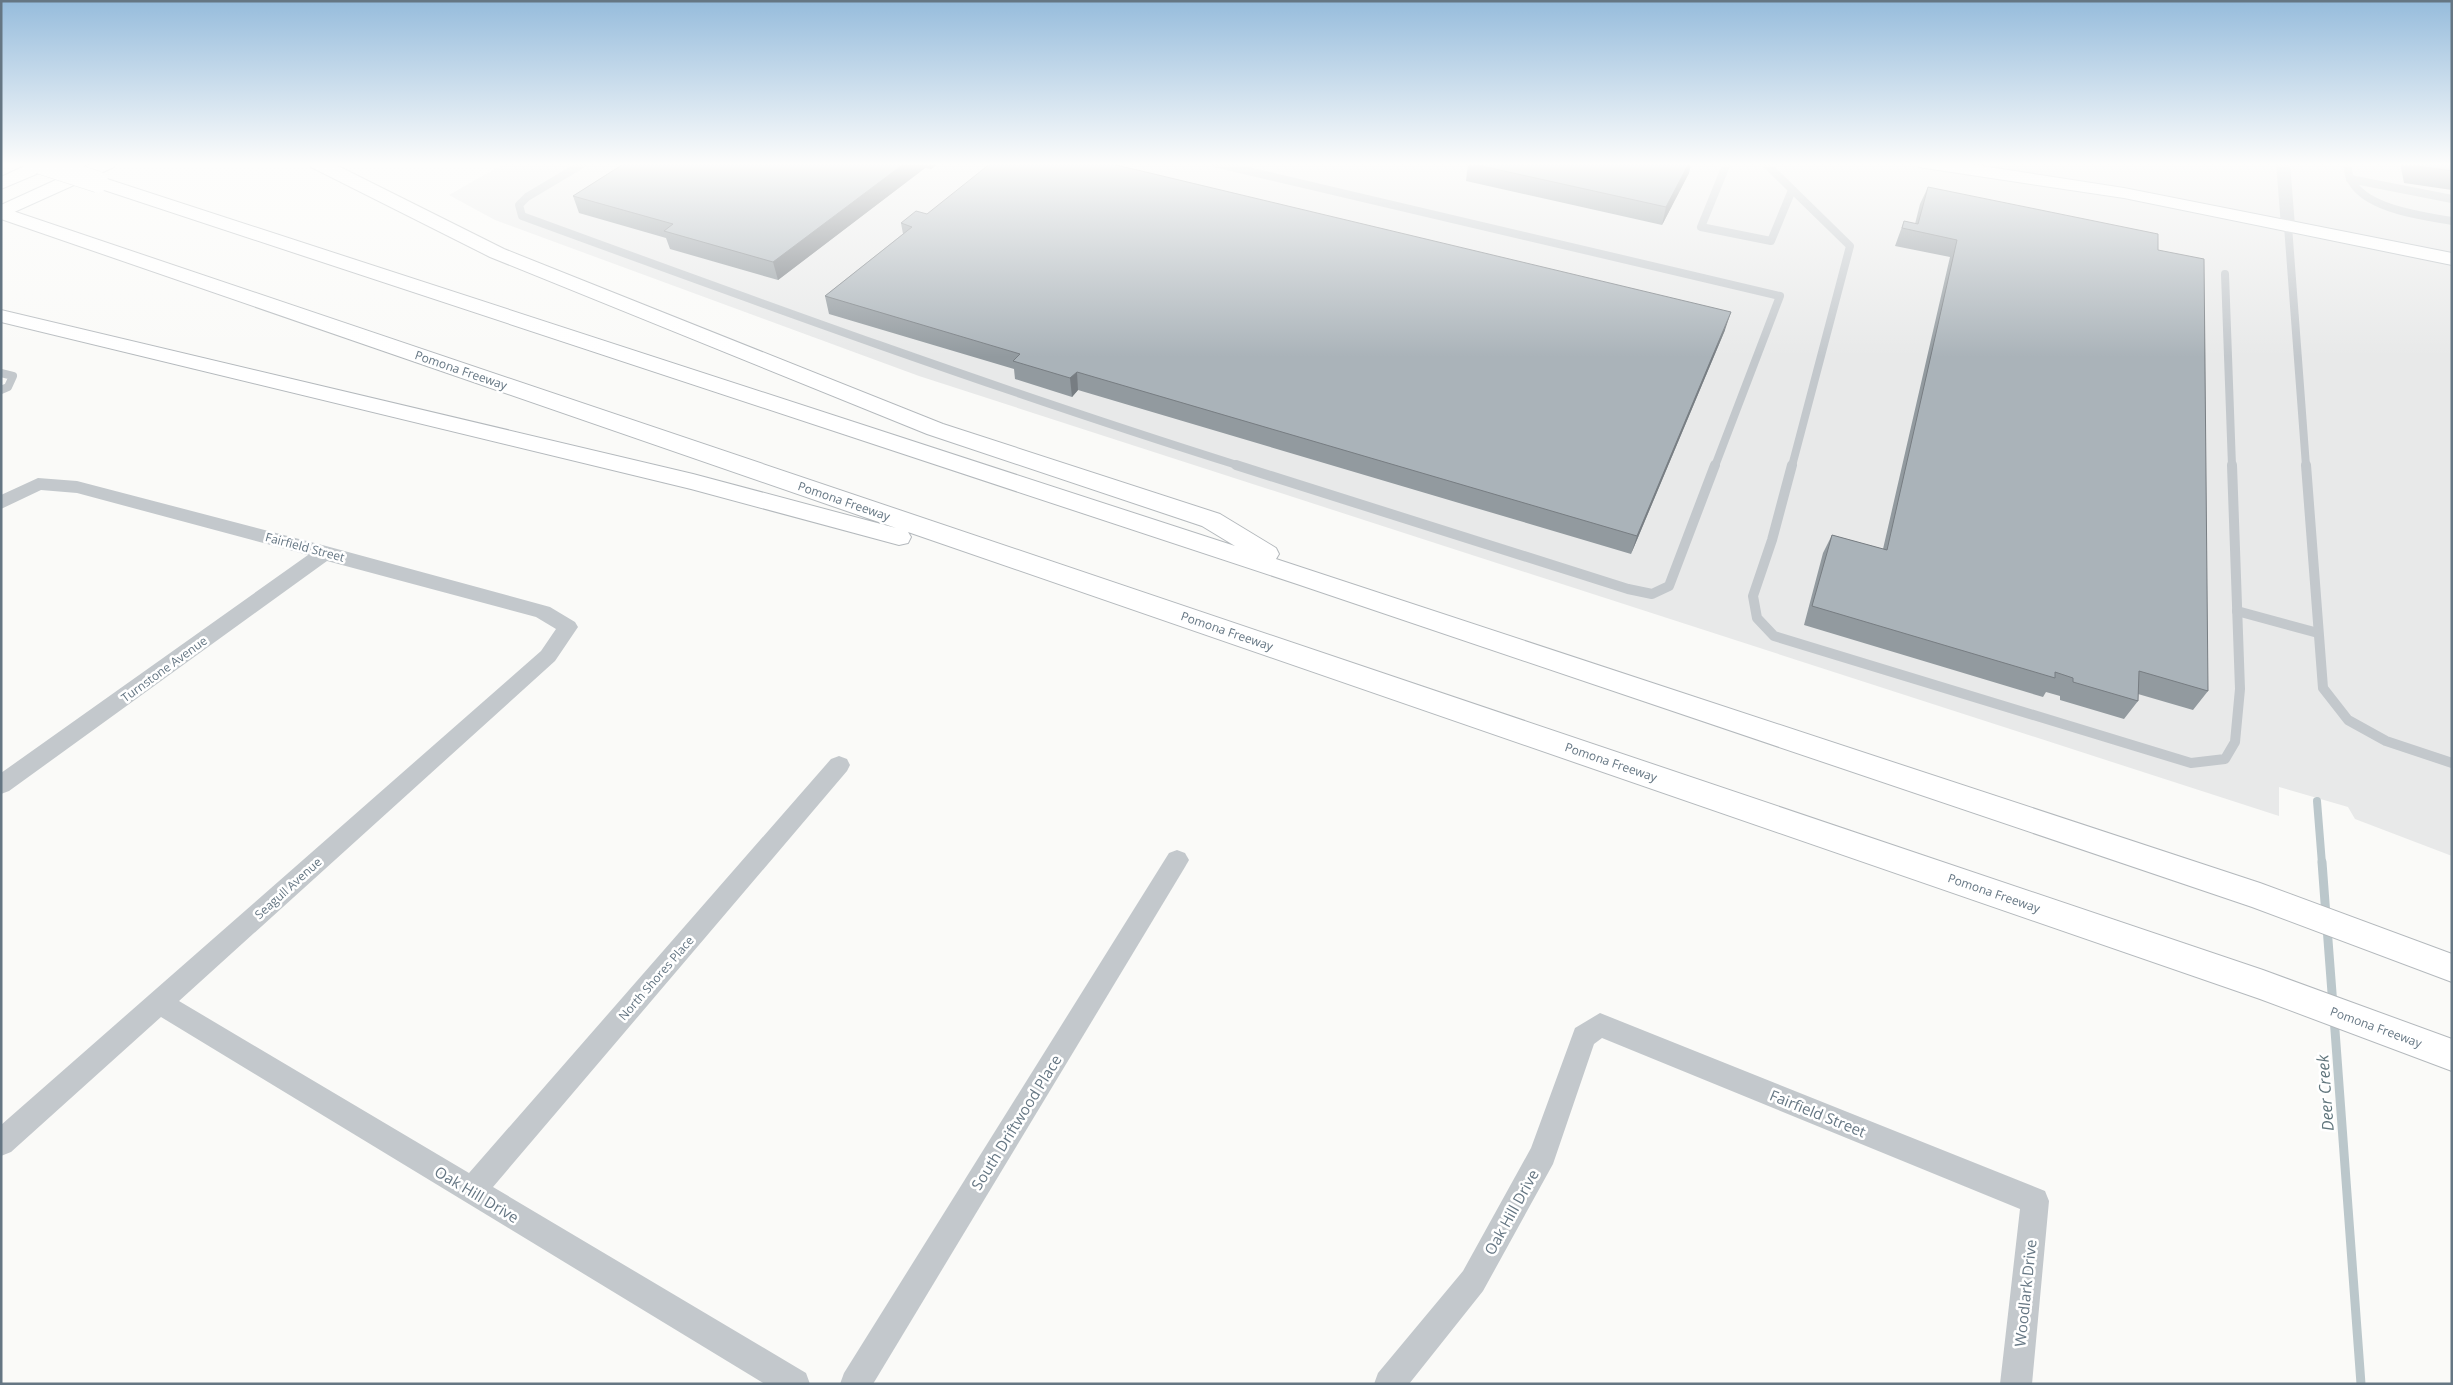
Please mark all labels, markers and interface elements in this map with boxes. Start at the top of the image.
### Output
street label: Pomona Freeway [413,346,510,394]
street label: Pomona Freeway [796,477,893,525]
street label: Fairfield Street [263,528,347,566]
street label: Pomona Freeway [1179,607,1276,655]
street label: Turnstone Avenue [118,632,211,706]
street label: Pomona Freeway [1563,738,1660,786]
street label: Seagull Avenue [251,853,325,923]
street label: Pomona Freeway [1946,869,2043,917]
street label: North Shores Place [615,932,698,1024]
street label: Pomona Freeway [2328,1003,2425,1052]
street label: South Driftwood Place [966,1051,1066,1193]
water label: Deer Creek [2311,1053,2339,1132]
street label: Fairfield Street [1767,1085,1869,1141]
street label: Oak Hill Drive [431,1161,523,1227]
street label: Oak Hill Drive [1479,1166,1543,1258]
street label: Woodlark Drive [2009,1238,2041,1348]

